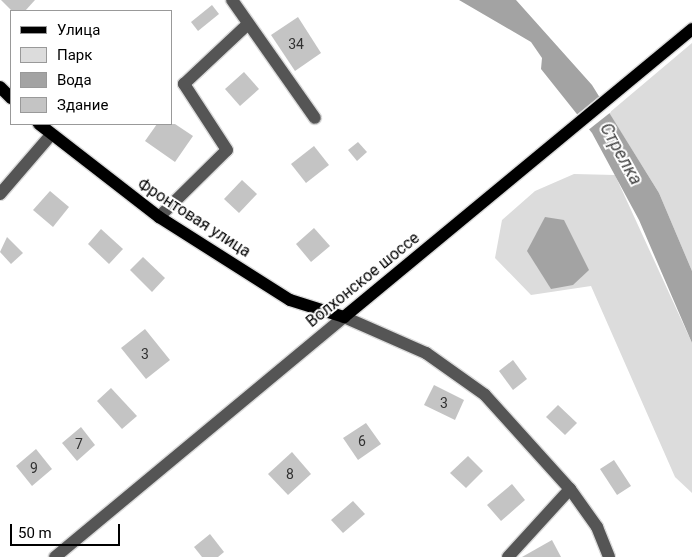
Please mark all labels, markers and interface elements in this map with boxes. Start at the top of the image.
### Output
legend [10,10,172,125]
text: Улица [57,21,100,39]
house number: 34 [288,36,304,52]
text: Парк [57,46,92,64]
text: Вода [57,71,92,89]
text: Здание [57,96,108,114]
water label: Стрелка [595,119,647,189]
street label: Фронтовая улица [134,174,254,262]
street label: Волхонское шоссе [303,228,423,332]
house number: 3 [141,346,149,362]
house number: 3 [440,395,448,411]
house number: 6 [358,433,366,449]
house number: 7 [75,436,83,452]
house number: 9 [30,460,38,476]
house number: 8 [286,466,294,482]
scale bar [12,514,122,546]
text: 50 m [18,524,52,542]

